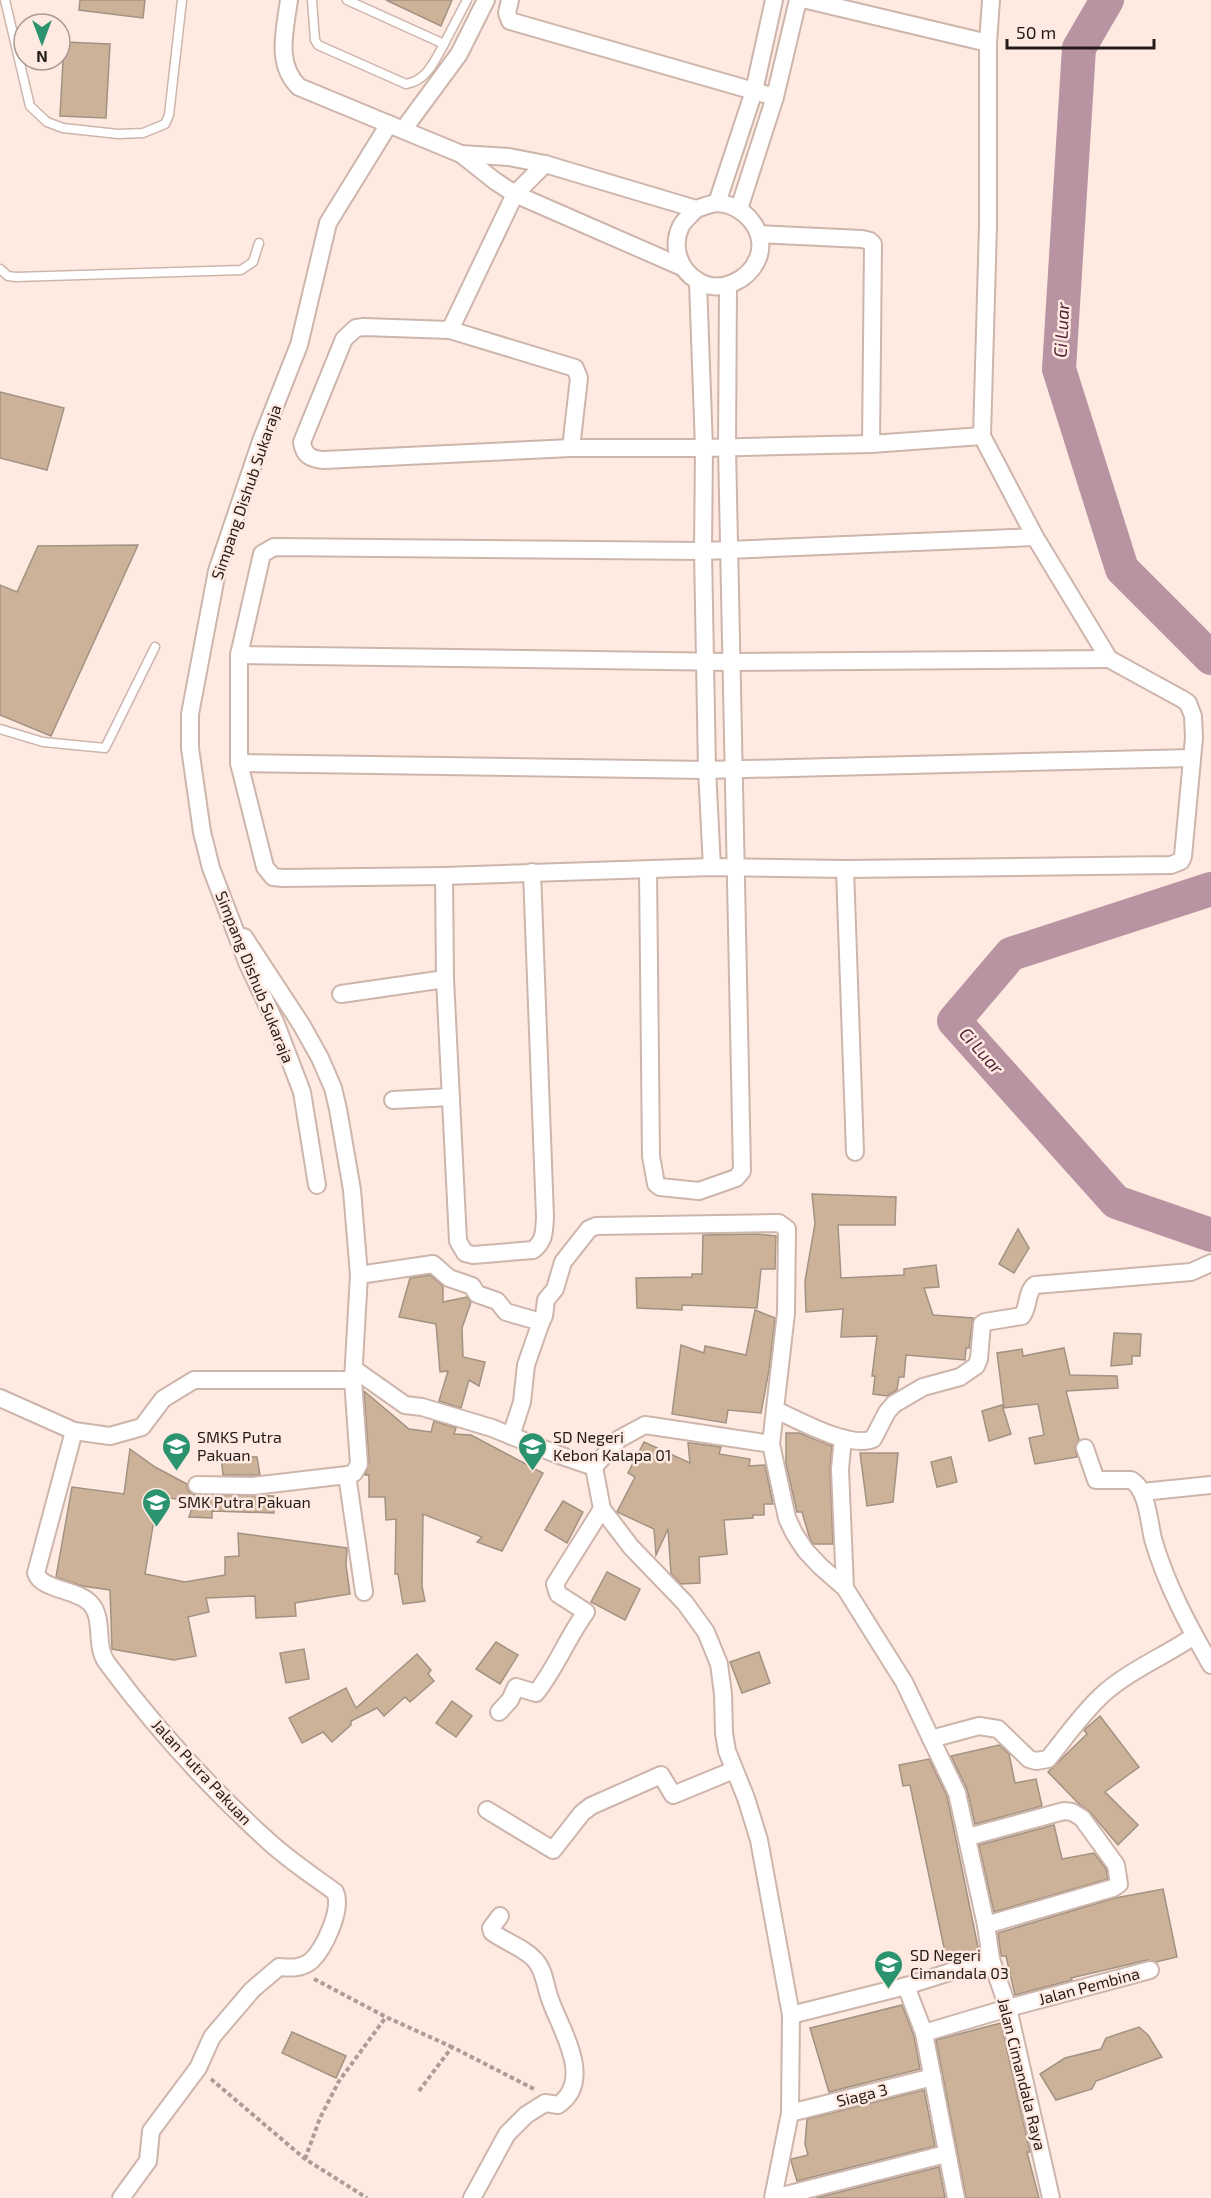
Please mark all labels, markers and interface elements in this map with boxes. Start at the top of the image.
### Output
north arrow [12,12,72,72]
scale bar [1007,12,1154,50]
text: 50 m [1016,21,1056,43]
text: N [36,48,48,67]
water label: Ci Luar [1049,301,1073,358]
street label: Simpang Dishub Sukaraja [207,402,285,582]
street label: Simpang Dishub Sukaraja [211,888,299,1066]
water label: Ci Luar [955,1022,1009,1079]
place label: SMKS Putra Pakuan [197,1427,282,1464]
place label: SD Negeri Kebon Kalapa 01 [553,1427,671,1464]
school or university icon: SMKS Putra Pakuan [160,1430,192,1472]
school or university icon: SD Negeri Kebon Kalapa 01 [516,1430,548,1472]
school or university icon: SMK Putra Pakuan [141,1486,173,1528]
place label: SMK Putra Pakuan [178,1492,311,1511]
street label: Jalan Putra Pakuan [149,1715,256,1828]
place label: SD Negeri Cimandala 03 [910,1945,1009,1982]
school or university icon: SD Negeri Cimandala 03 [873,1948,905,1990]
street label: Jalan Pembina [1036,1963,1141,2008]
street label: Jalan Cimandala Raya [994,1996,1051,2152]
street label: Siaga 3 [834,2079,889,2110]

